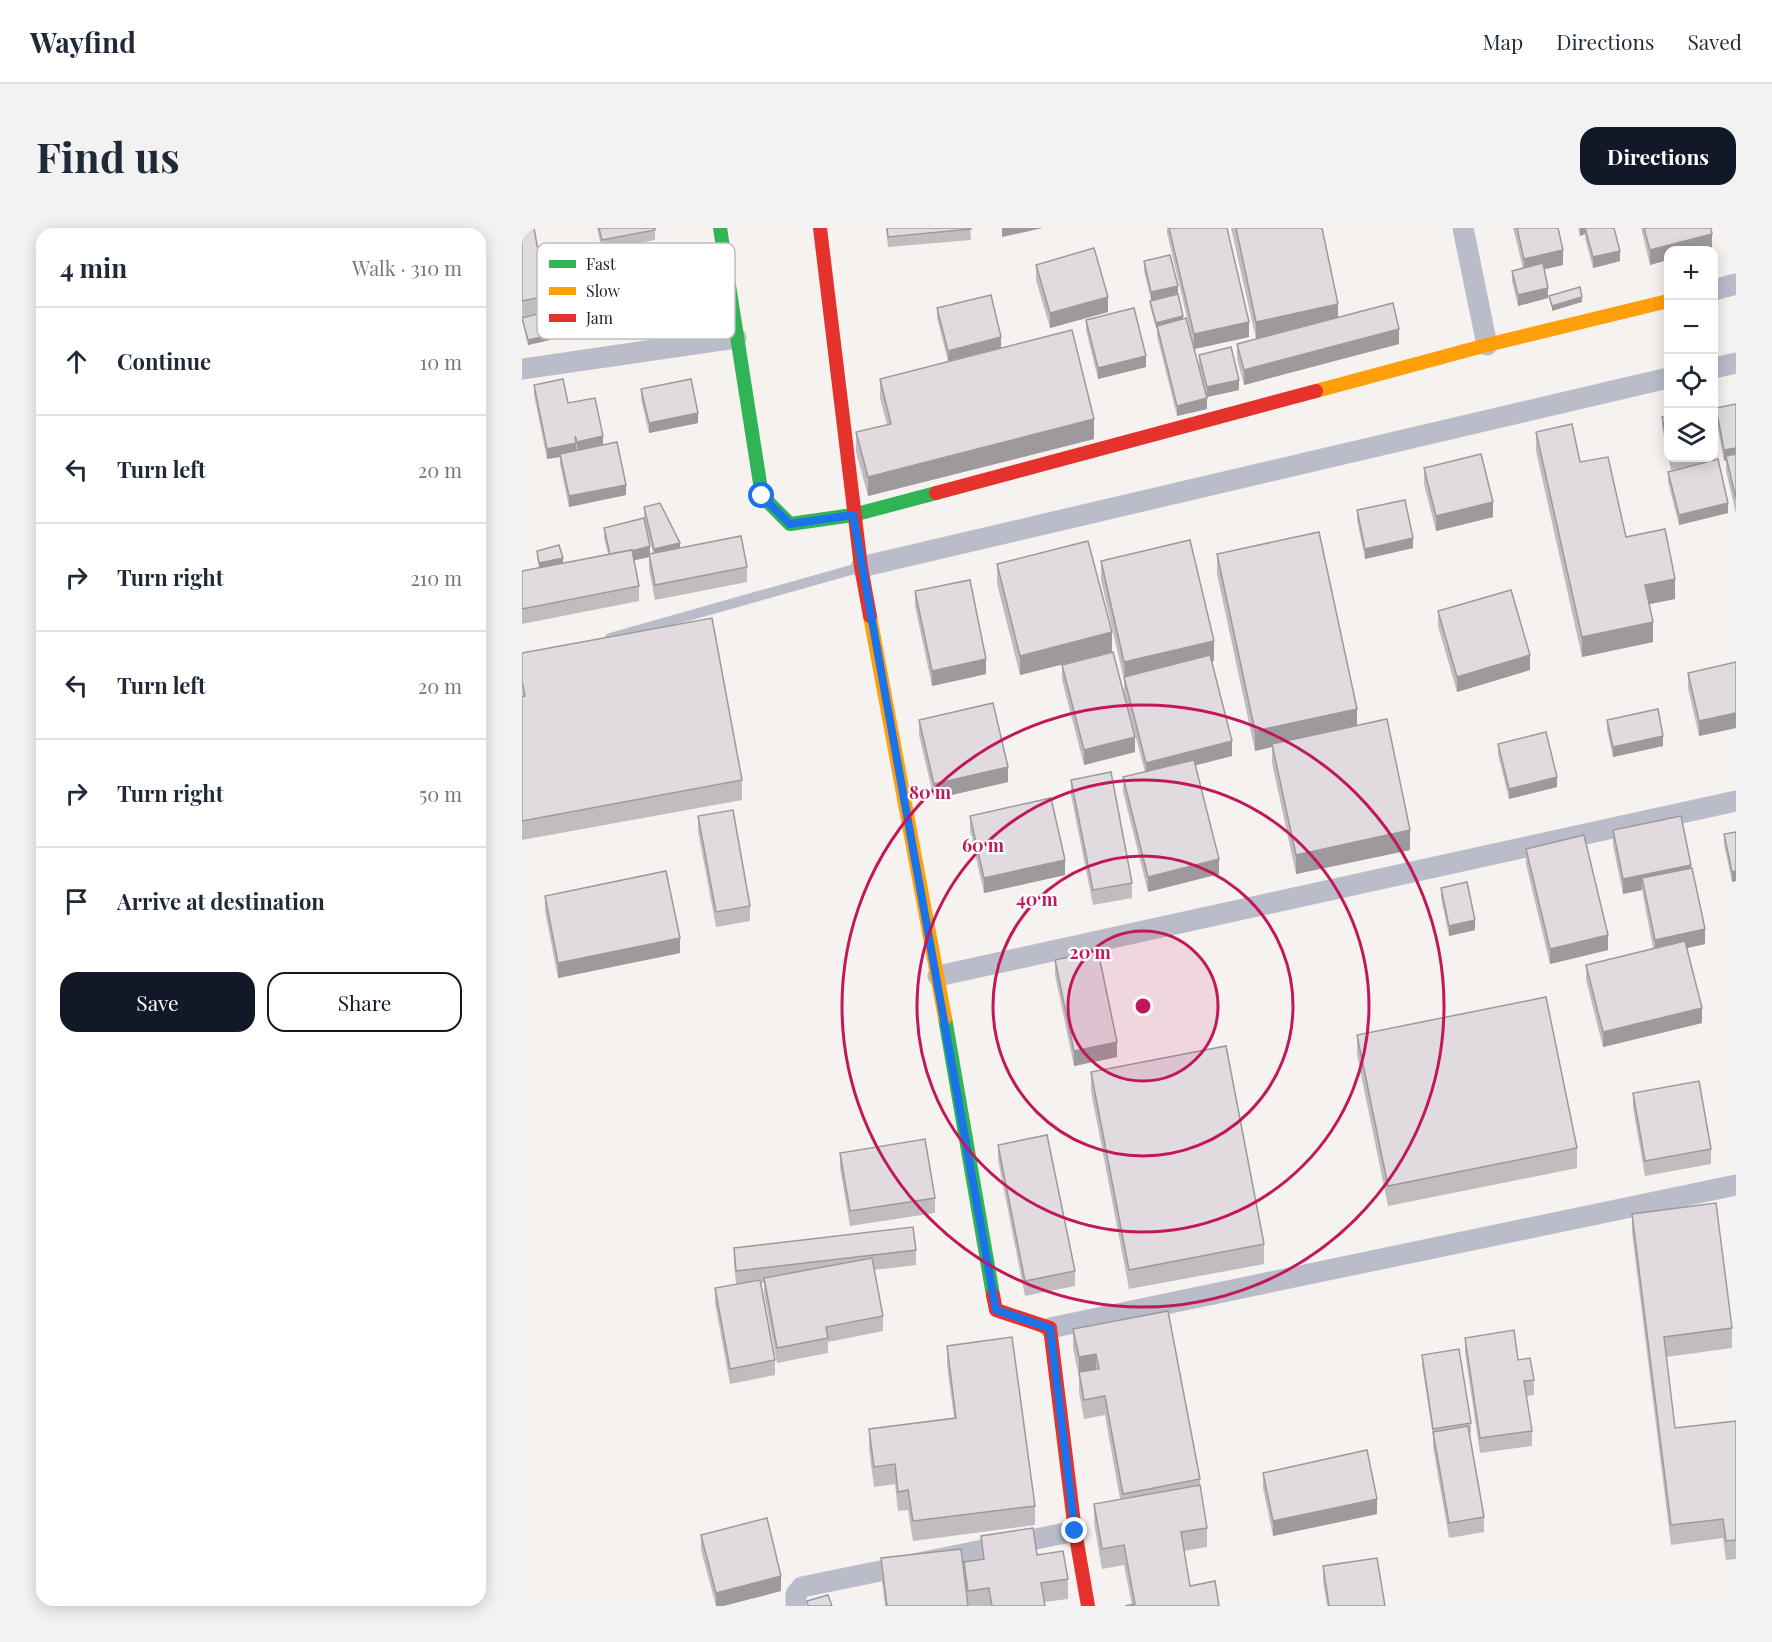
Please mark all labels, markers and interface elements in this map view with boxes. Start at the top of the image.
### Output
text: Wayfind [30,23,136,60]
text: Map [1482,27,1523,55]
text: Directions [1556,27,1654,55]
text: Saved [1687,27,1742,55]
button: Directions [1580,127,1736,185]
text: Find us [36,128,180,184]
legend [537,243,735,339]
map controls [1664,246,1718,462]
button: + [1664,246,1718,300]
text: 4 min [60,250,127,285]
text: Fast [586,253,616,274]
text: Walk · 310 m [352,254,462,281]
text: Slow [586,280,621,301]
button: − [1664,300,1718,354]
text: Jam [585,307,613,328]
icon: ahead [60,345,93,378]
text: Continue [117,346,211,376]
text: 10 m [420,348,462,375]
button: locate [1664,354,1718,408]
button: layers [1664,408,1718,462]
icon: left [60,453,93,486]
text: Turn left [117,454,206,484]
text: 20 m [418,456,462,483]
route start [748,482,774,508]
icon: right [60,561,93,594]
text: Turn right [117,562,223,592]
text: 210 m [410,564,462,591]
icon: left [60,669,93,702]
text: Turn left [117,670,206,700]
text: 20 m [418,672,462,699]
icon: right [60,777,93,810]
text: Turn right [117,778,223,808]
text: 50 m [419,780,462,807]
text: 80 m [909,780,952,804]
text: 60 m [962,833,1005,857]
icon: arrive [60,885,93,918]
text: Arrive at destination [117,886,325,916]
text: 40 m [1016,887,1059,911]
text: 20 m [1069,940,1111,964]
button: Save [60,972,255,1032]
button: Share [267,972,462,1032]
centre of rings [1133,996,1153,1016]
route end [1061,1517,1087,1543]

